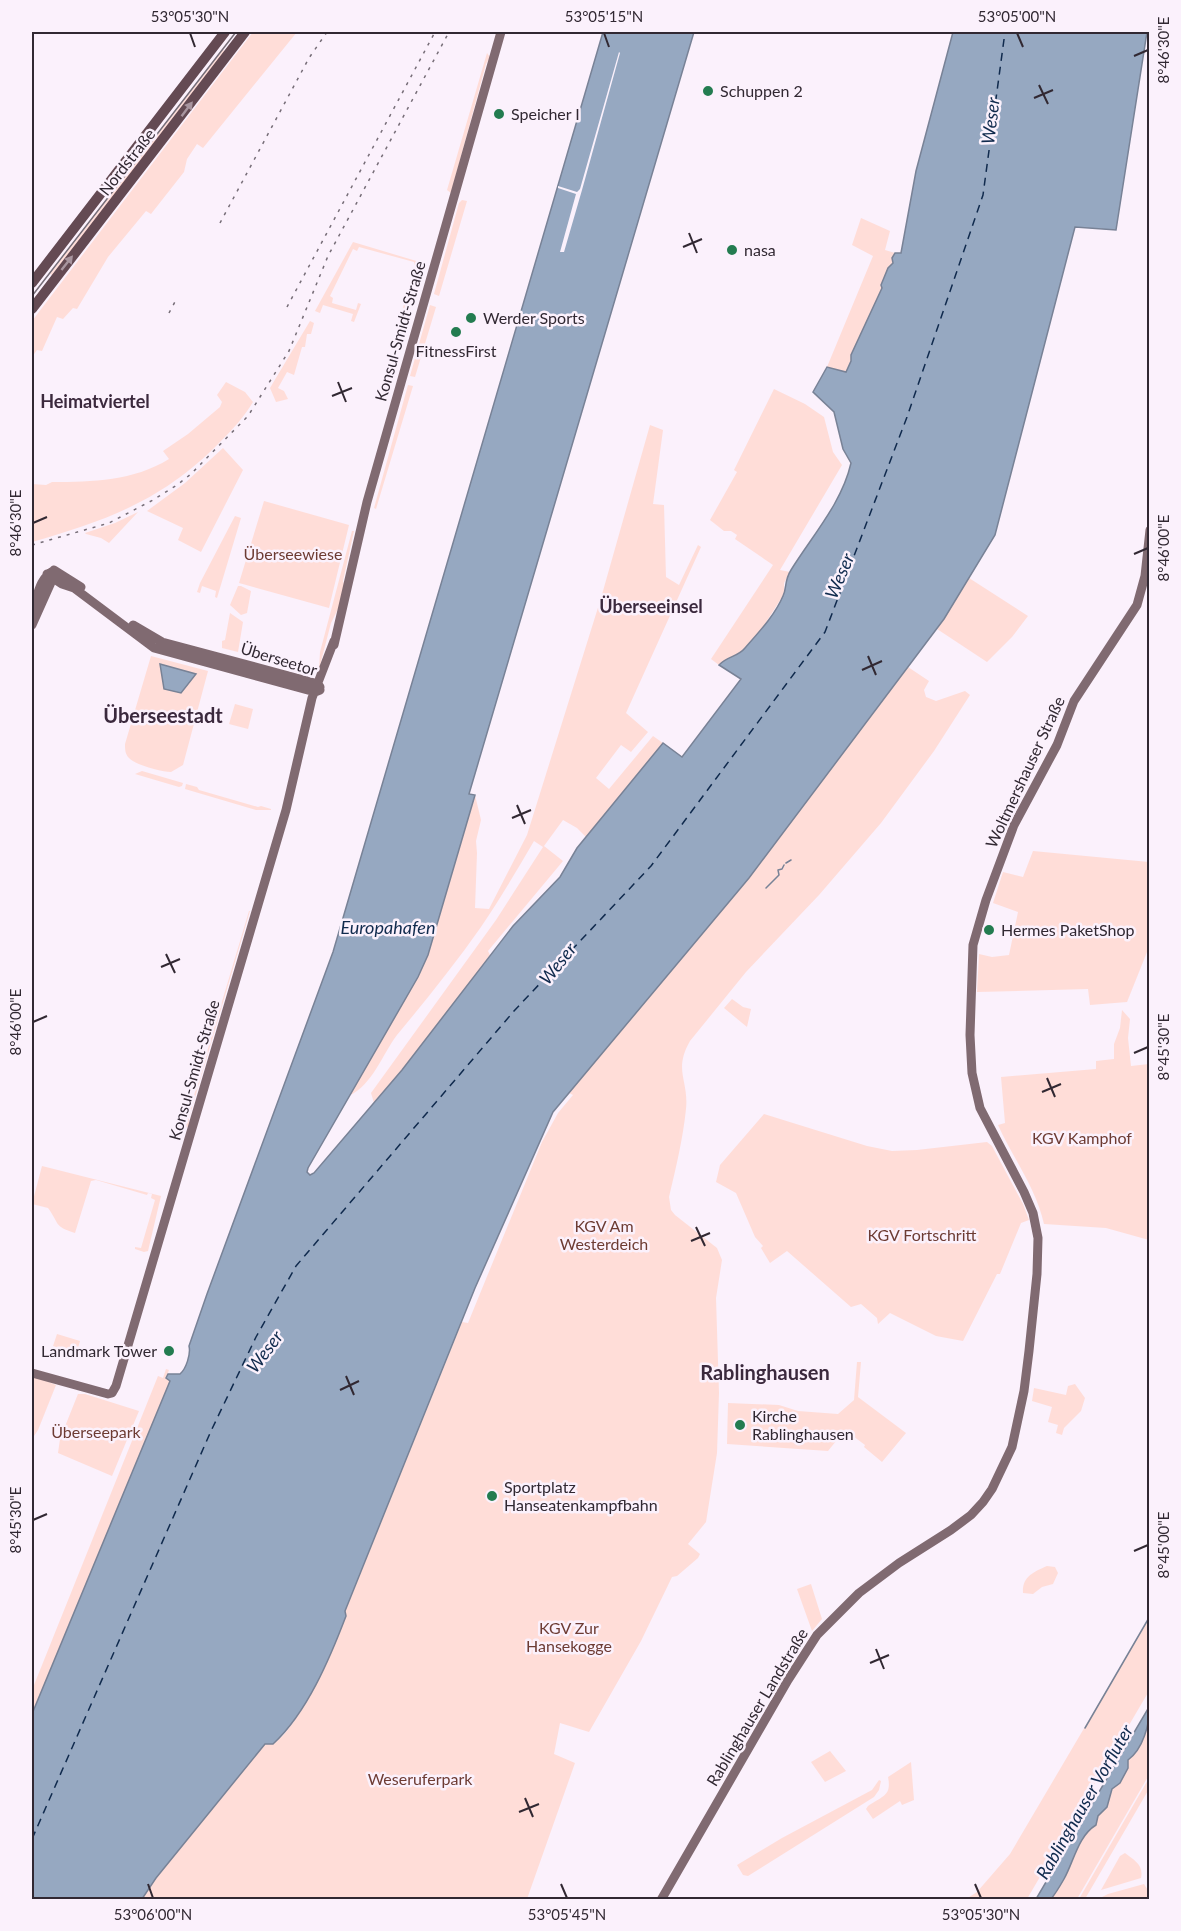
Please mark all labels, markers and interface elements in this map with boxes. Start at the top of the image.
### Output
text: 53°05'30"N [151,7,229,25]
text: 53°05'15"N [565,7,643,25]
text: 53°05'00"N [978,7,1056,25]
text: 8°46'30"E [1154,17,1172,84]
place label: Schuppen 2 [720,81,803,100]
marker: Schuppen 2 [701,84,715,98]
water label: Weser [976,95,1004,145]
one-way arrow [181,101,193,117]
place label: Speicher I [511,104,580,123]
marker: Speicher I [492,107,506,121]
street label: Nordstraße [95,124,159,199]
place label: nasa [744,240,776,259]
marker: nasa [725,243,739,257]
one-way arrow [61,255,73,270]
street label: Konsul-Smidt-Straße [370,258,429,403]
place label: Werder Sports [483,308,585,327]
marker: Werder Sports [464,311,478,325]
marker: FitnessFirst [449,325,463,339]
place label: FitnessFirst [416,341,497,360]
district label: Heimatviertel [40,390,150,412]
text: 8°46'30"E [6,490,24,557]
text: 8°46'00"E [1154,515,1172,582]
park label: Überseewiese [244,544,342,563]
water label: Weser [820,549,859,601]
district label: Überseeinsel [599,595,703,617]
street label: Überseetor [239,638,320,679]
street label: Woltmershauser Straße [981,693,1068,850]
district label: Überseestadt [103,703,223,727]
water label: Europahafen [340,916,436,938]
place label: Hermes PaketShop [1001,920,1135,939]
marker: Hermes PaketShop [982,923,996,937]
water label: Weser [534,938,581,989]
text: 8°46'00"E [6,989,24,1056]
street label: Konsul-Smidt-Straße [164,997,223,1142]
text: 8°45'30"E [1154,1014,1172,1081]
park label: KGV Kamphof [1032,1128,1132,1147]
park label: KGV Am Westerdeich [560,1216,648,1253]
park label: KGV Fortschritt [868,1225,976,1244]
water label: Weser [241,1325,288,1377]
place label: Landmark Tower [41,1341,157,1360]
marker: Landmark Tower [162,1344,176,1358]
district label: Rablinghausen [700,1360,830,1384]
place label: Kirche Rablinghausen [752,1406,854,1443]
marker: Kirche Rablinghausen [733,1418,747,1432]
park label: Überseepark [51,1422,142,1441]
place label: Sportplatz Hanseatenkampfbahn [504,1477,658,1514]
text: 8°45'30"E [6,1487,24,1554]
marker: Sportplatz Hanseatenkampfbahn [485,1489,499,1503]
text: 8°45'00"E [1154,1512,1172,1579]
park label: KGV Zur Hansekogge [526,1618,612,1655]
street label: Rablinghauser Landstraße [702,1624,811,1789]
water label: Rablinghauser Vorfluter [1031,1720,1138,1883]
park label: Weseruferpark [368,1769,473,1788]
text: 53°06'00"N [114,1905,192,1923]
text: 53°05'45"N [528,1905,606,1923]
text: 53°05'30"N [942,1905,1020,1923]

